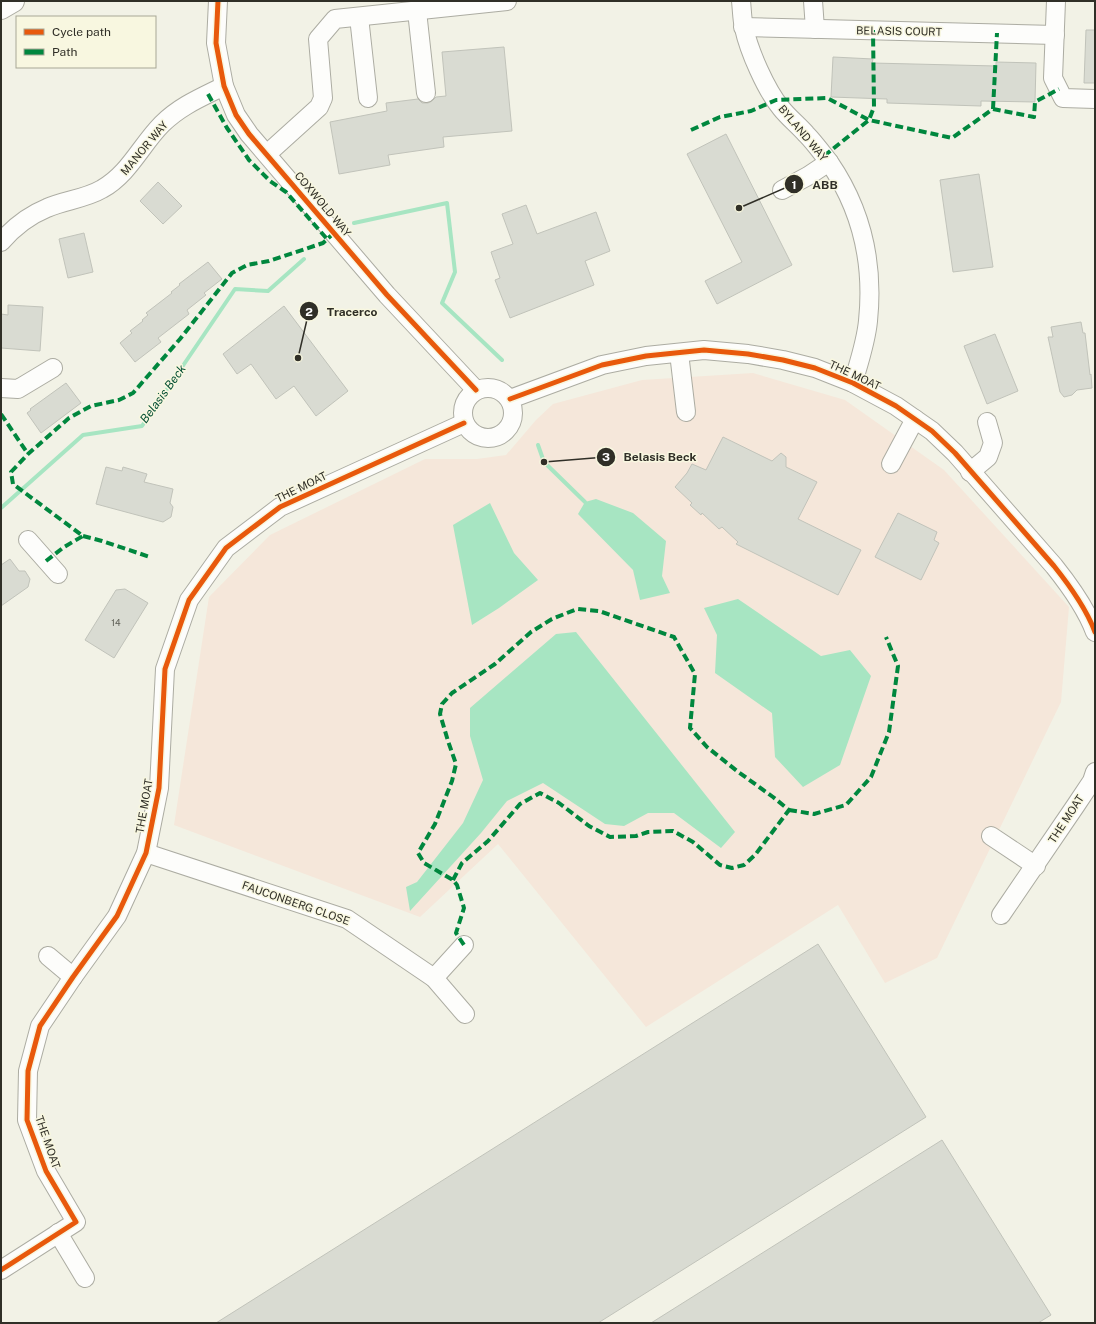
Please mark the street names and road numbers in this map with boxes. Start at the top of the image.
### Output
street label: BELASIS COURT [856,24,943,38]
street label: BYLAND WAY [776,103,830,164]
street label: MANOR WAY [118,118,170,177]
street label: COXWOLD WAY [292,169,354,239]
street label: THE MOAT [827,358,883,392]
street label: THE MOAT [274,469,329,505]
street label: THE MOAT [133,777,155,834]
street label: THE MOAT [1046,792,1086,845]
street label: FAUCONBERG CLOSE [241,879,352,927]
street label: THE MOAT [33,1114,63,1171]

